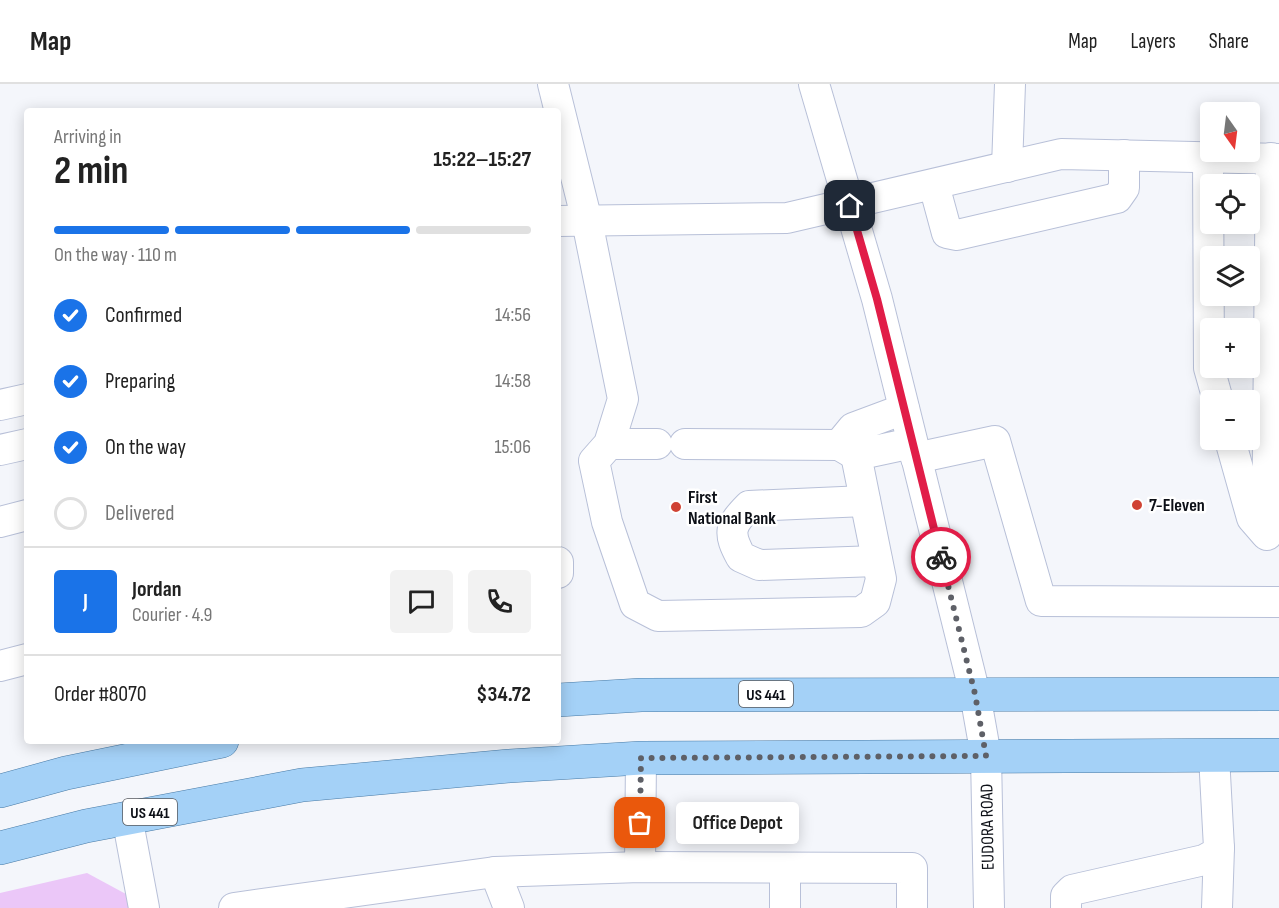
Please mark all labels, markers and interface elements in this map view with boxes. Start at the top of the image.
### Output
text: Map [30,25,71,58]
text: Map [1068,29,1097,54]
text: Layers [1130,29,1176,54]
text: Share [1209,29,1249,54]
north arrow [1200,102,1260,162]
map controls [1200,102,1260,450]
text: Arriving in [54,125,122,149]
text: 15:22–15:27 [433,146,531,173]
text: 2 min [54,148,128,195]
button: locate [1200,174,1260,234]
pin [824,180,875,231]
icon: home [833,189,866,222]
text: On the way · 110 m [54,243,177,267]
button: layers [1200,246,1260,306]
icon: check [54,299,87,332]
text: Confirmed [105,302,182,329]
text: 14:56 [495,303,531,327]
button: + [1200,318,1260,378]
icon: check [54,365,87,398]
text: Preparing [105,368,175,395]
text: 14:58 [495,369,531,393]
button: − [1200,390,1260,450]
icon: check [54,431,87,464]
text: On the way [105,434,186,461]
text: 15:06 [495,435,531,459]
place label: First National Bank [688,487,776,529]
place label: 7-Eleven [1149,495,1205,516]
marker: 7-Eleven [1130,498,1144,512]
text: Delivered [105,500,174,527]
marker: First National Bank [669,500,683,514]
courier [911,527,971,587]
icon: bike [925,541,958,574]
button: chat [390,570,453,633]
button: phone [468,570,531,633]
text: Jordan [132,576,181,603]
text: J [83,588,88,615]
text: Courier · 4.9 [132,603,212,627]
text: Order #8070 [54,681,147,708]
text: $34.72 [476,681,531,708]
road number: US 441 [739,681,793,707]
street label: EUDORA ROAD [976,784,999,870]
pin [614,797,665,848]
road number: US 441 [123,799,177,825]
callout: Office Depot [676,802,799,844]
icon: bag [623,806,656,839]
text: Office Depot [692,811,783,835]

